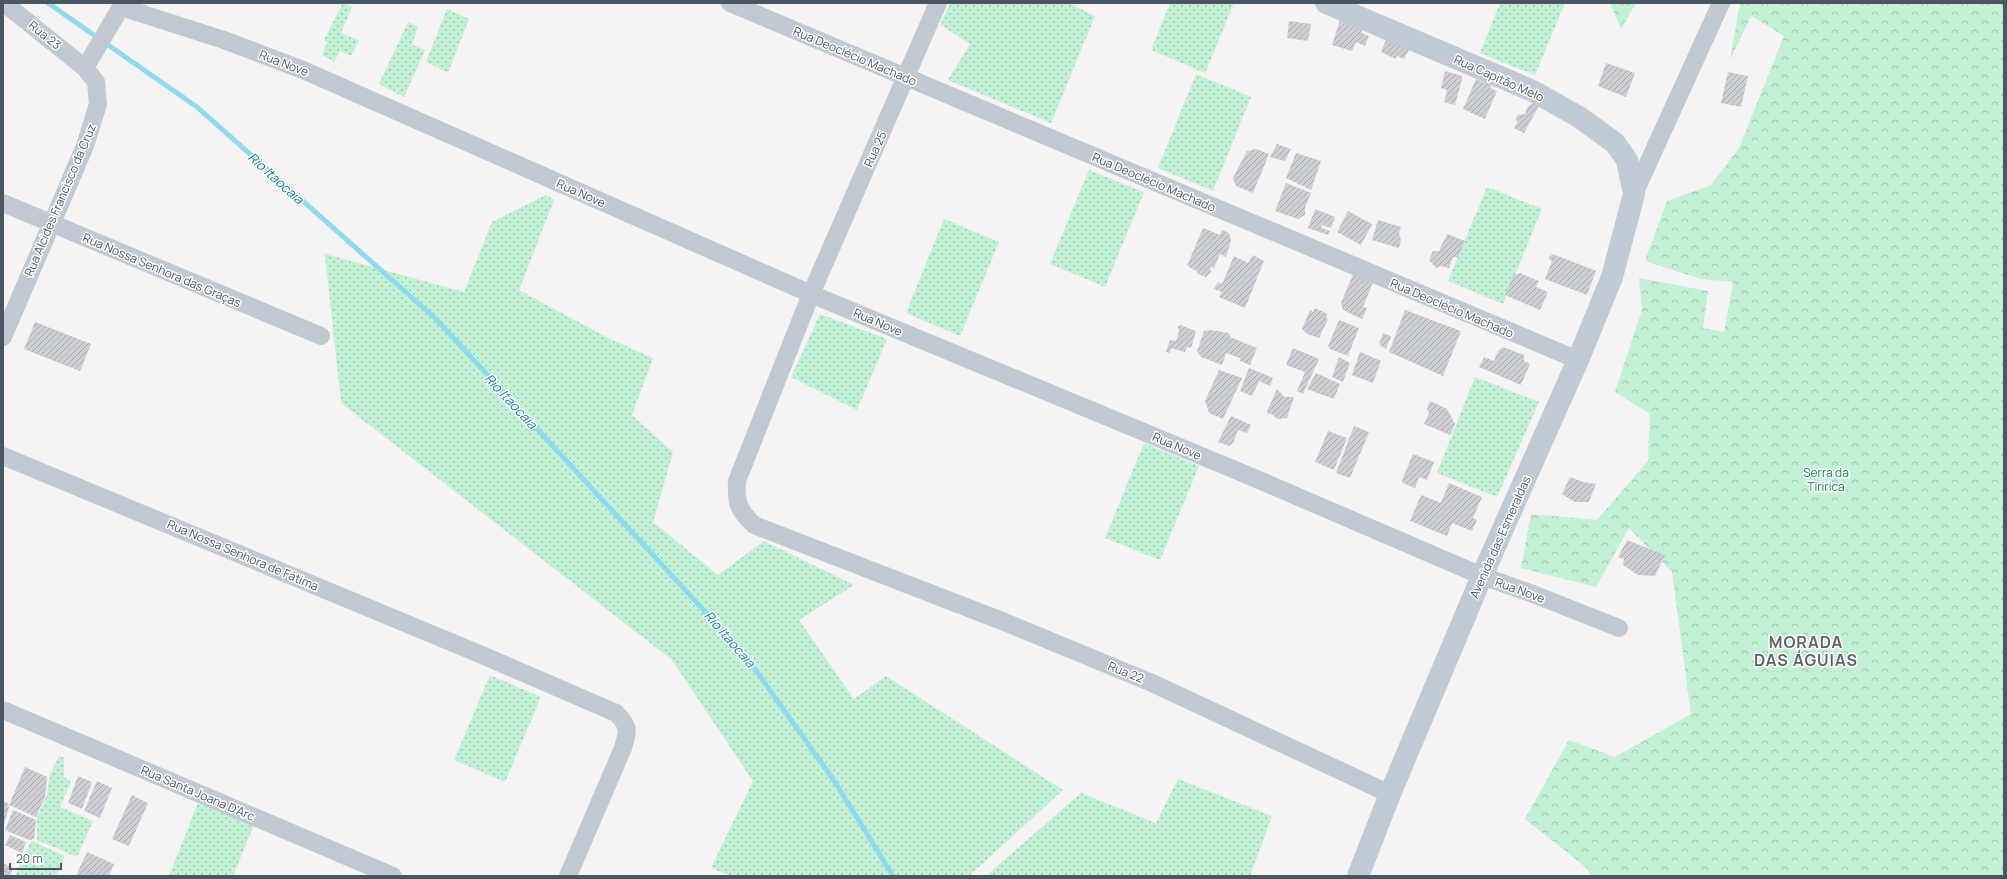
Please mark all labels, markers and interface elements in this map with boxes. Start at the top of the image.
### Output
street label: Rua 23 [25,17,65,53]
street label: Rua Deoclécio Machado [791,22,919,90]
street label: Rua Nove [257,46,311,80]
street label: Rua Capitão Melo [1451,51,1547,105]
street label: Rua Alcides Francisco da Cruz [20,121,100,279]
street label: Rua 25 [860,128,890,170]
water label: Rio Itaocaia [244,148,308,208]
street label: Rua Deoclécio Machado [1090,148,1218,216]
street label: Rua Nove [554,175,608,211]
street label: Rua Nossa Senhora das Graças [80,229,244,311]
street label: Rua Deoclécio Machado [1388,274,1516,342]
street label: Rua Nove [851,304,905,340]
water label: Rio Itaocaia [481,370,542,433]
street label: Rua Nove [1150,428,1204,464]
park label: Serra da Tiririca [1803,464,1849,495]
street label: Avenida das Esmeraldas [1465,473,1535,601]
street label: Rua Nossa Senhora de Fátima [165,515,321,595]
street label: Rua Nove [1493,573,1547,607]
water label: Rio Itaocaia [700,607,760,672]
district label: MORADA DAS ÁGUIAS [1754,631,1858,671]
street label: Rua 22 [1105,657,1147,687]
street label: Rua Santa Joana D'Arc [139,761,258,825]
scale bar [10,845,61,871]
text: 20 m [16,850,43,867]

